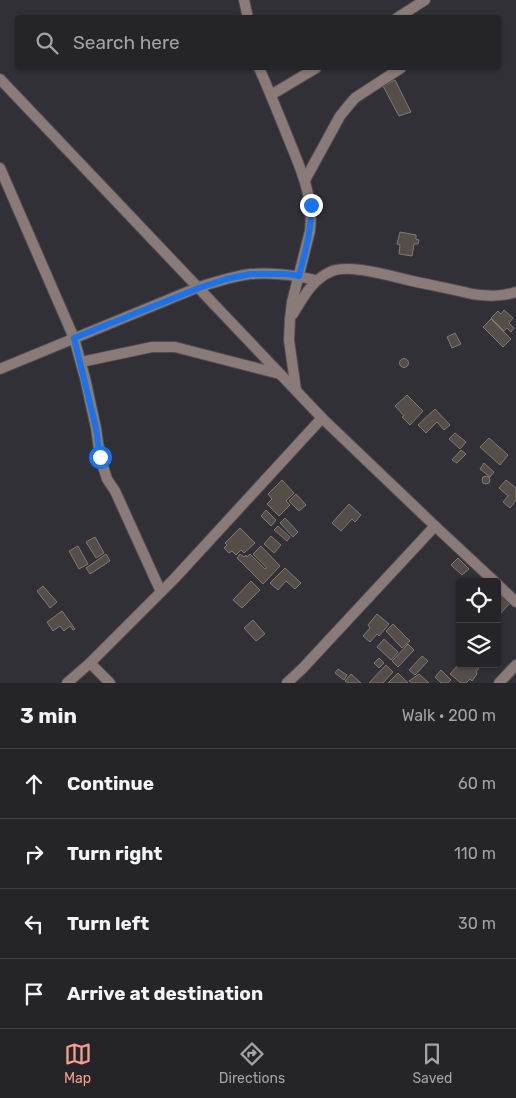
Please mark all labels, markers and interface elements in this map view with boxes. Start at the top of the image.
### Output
search box [15,15,501,70]
icon: search [33,29,61,57]
text: Search here [73,31,180,54]
route end [300,194,323,217]
route start [89,446,112,469]
map controls [456,578,501,668]
button: locate [456,578,501,623]
button: layers [456,623,501,668]
text: 3 min [20,703,77,728]
text: Walk · 200 m [402,706,496,725]
icon: ahead [20,770,48,798]
text: Continue [67,772,154,795]
text: 60 m [458,774,496,793]
icon: right [20,840,48,868]
text: Turn right [67,842,162,865]
text: 110 m [454,844,496,863]
icon: left [20,910,48,938]
text: Turn left [67,912,149,935]
text: 30 m [458,914,496,933]
icon: arrive [20,980,48,1008]
text: Arrive at destination [67,982,263,1005]
tab: Map [64,1040,92,1087]
tab: Directions [219,1040,285,1087]
tab: Saved [412,1040,452,1087]

